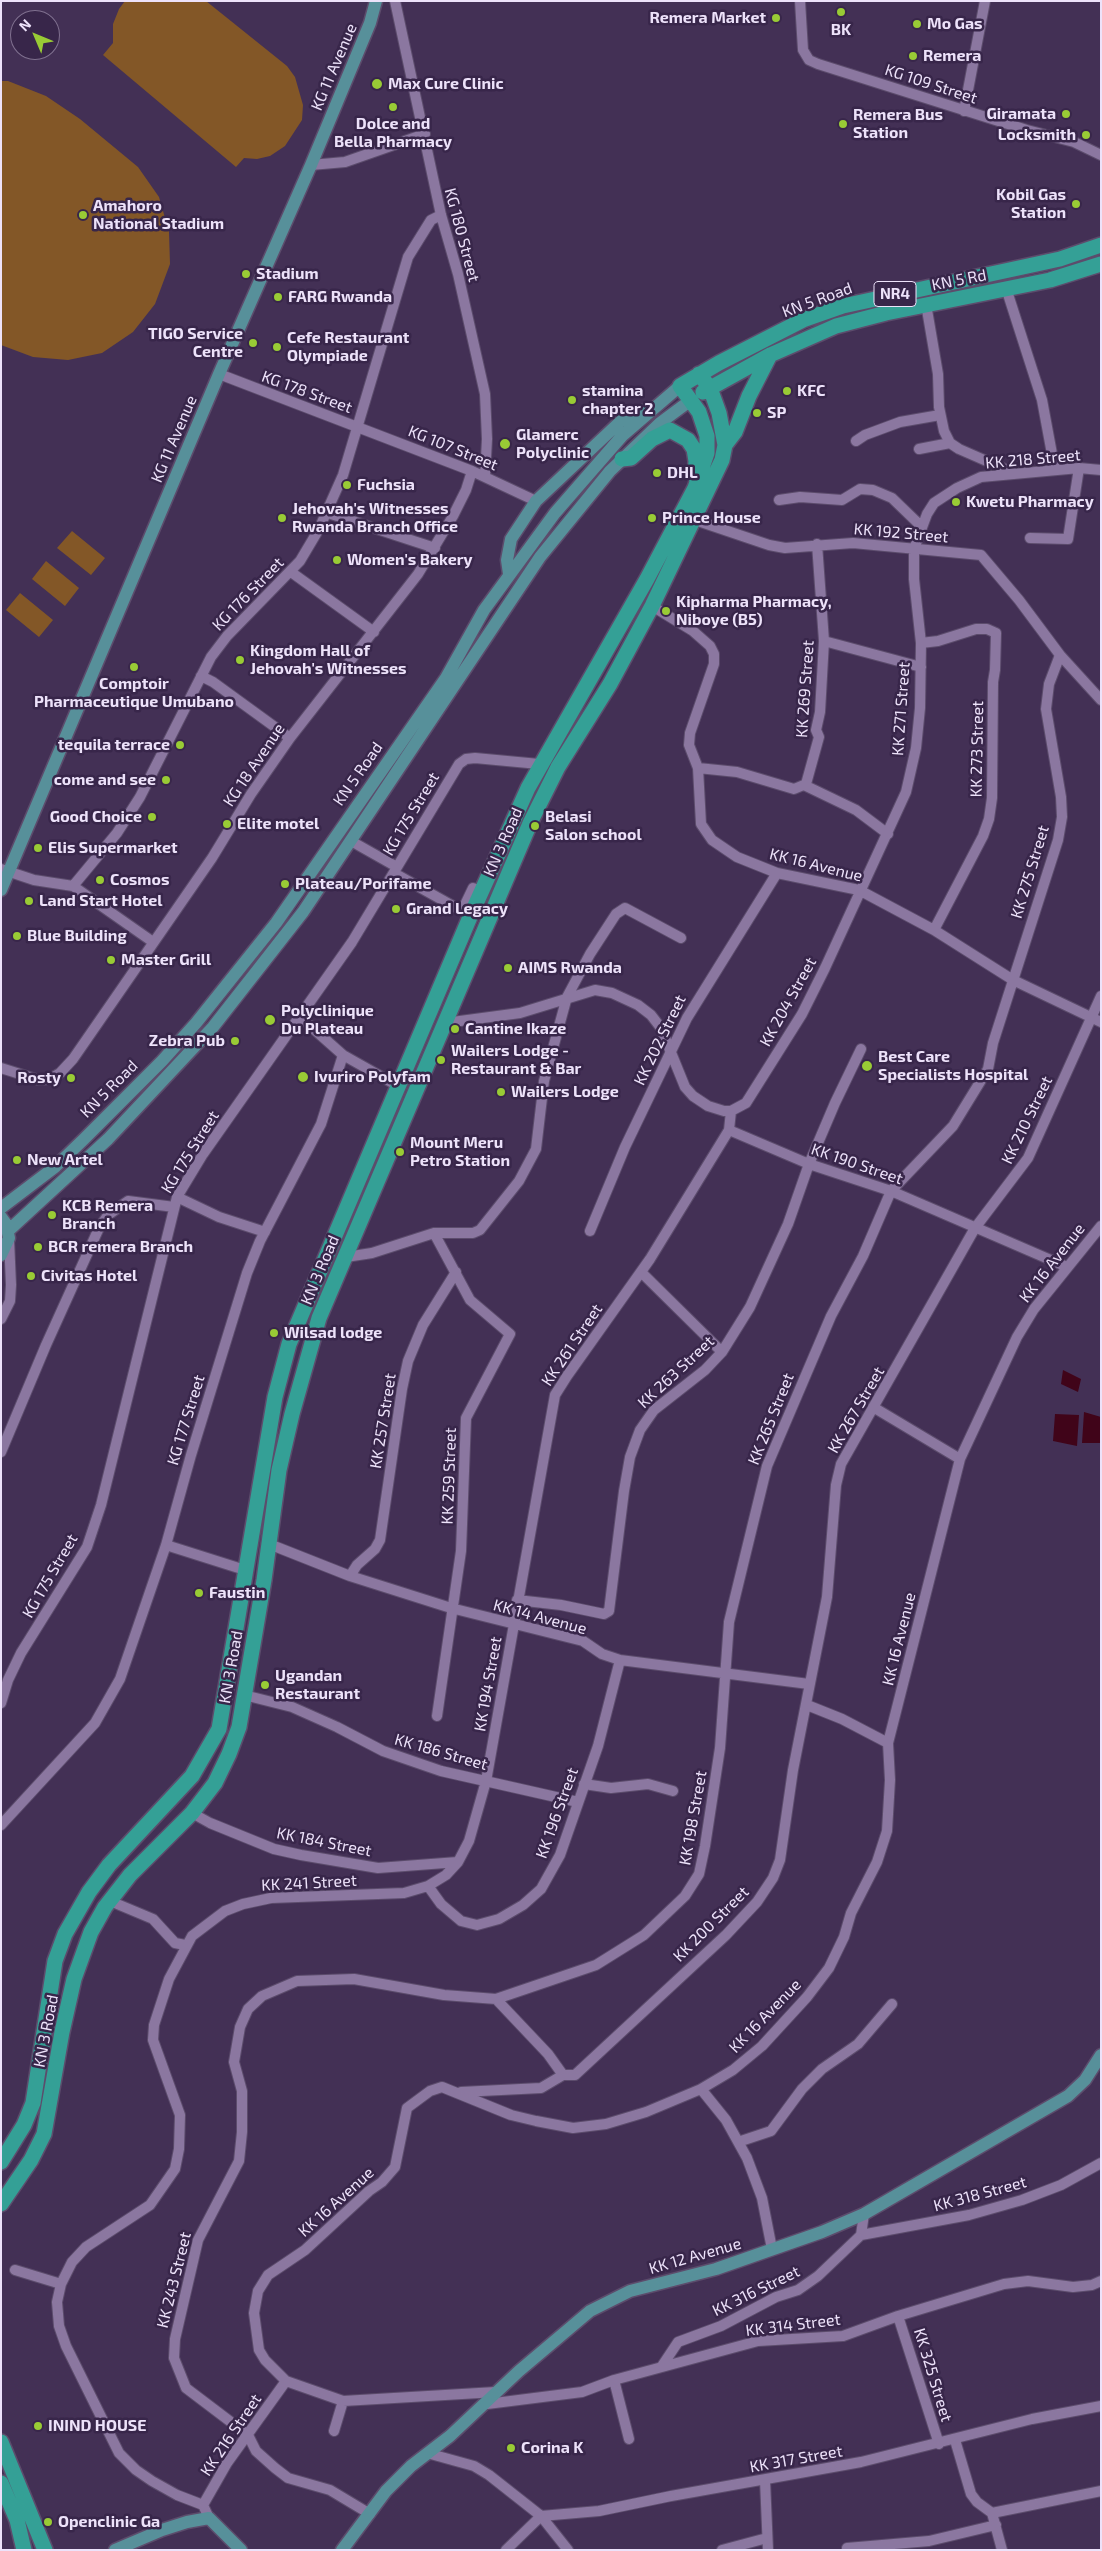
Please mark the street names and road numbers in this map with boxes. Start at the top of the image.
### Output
street label: KG 11 Avenue [307,21,361,113]
street label: KG 109 Street [882,60,980,108]
street label: KG 180 Street [440,186,484,284]
street label: KN 5 Rd [930,265,988,295]
street label: KN 5 Road [779,278,855,322]
road number: NR4 [874,282,916,306]
street label: KG 178 Street [259,367,355,417]
street label: KG 11 Avenue [147,393,201,485]
street label: KG 107 Street [405,421,501,475]
street label: KK 218 Street [985,445,1081,473]
street label: KK 192 Street [853,519,949,547]
street label: KG 176 Street [208,553,288,635]
street label: KK 269 Street [792,640,818,738]
street label: KK 271 Street [888,661,914,757]
street label: KK 273 Street [967,701,987,797]
street label: KG 18 Avenue [219,720,289,810]
street label: KN 5 Road [329,738,387,810]
street label: KG 175 Street [379,769,443,859]
street label: KN 3 Road [479,804,527,880]
street label: KK 275 Street [1007,823,1053,921]
street label: KK 16 Avenue [767,844,865,886]
street label: KK 204 Street [756,954,820,1050]
street label: KK 202 Street [630,992,690,1088]
street label: KN 5 Road [76,1056,142,1122]
street label: KK 210 Street [997,1073,1057,1167]
street label: KG 175 Street [157,1107,223,1197]
street label: KK 190 Street [809,1139,905,1189]
street label: KK 16 Avenue [1015,1220,1089,1306]
street label: KN 3 Road [297,1232,343,1308]
street label: KK 261 Street [537,1300,607,1390]
street label: KK 263 Street [634,1332,718,1412]
street label: KK 267 Street [823,1363,889,1457]
street label: KK 265 Street [744,1370,798,1468]
street label: KG 177 Street [163,1372,209,1468]
street label: KK 257 Street [366,1372,400,1470]
street label: KK 259 Street [438,1427,460,1525]
street label: KG 175 Street [18,1531,82,1621]
street label: KK 16 Avenue [878,1590,920,1688]
street label: KK 14 Avenue [491,1595,589,1639]
street label: KN 3 Road [215,1629,247,1705]
street label: KK 194 Street [470,1635,506,1733]
street label: KK 186 Street [392,1730,490,1774]
street label: KK 196 Street [532,1765,582,1861]
street label: KK 198 Street [675,1769,711,1867]
street label: KK 184 Street [275,1823,373,1861]
street label: KK 241 Street [261,1871,357,1895]
street label: KK 200 Street [669,1882,753,1966]
street label: KK 16 Avenue [725,1975,805,2057]
street label: KN 3 Road [30,1993,62,2069]
street label: KK 16 Avenue [294,2163,378,2241]
street label: KK 318 Street [931,2172,1029,2216]
street label: KK 243 Street [153,2230,195,2330]
street label: KK 12 Avenue [647,2234,743,2278]
street label: KK 316 Street [709,2262,803,2320]
street label: KK 314 Street [744,2310,842,2340]
street label: KK 325 Street [910,2326,956,2424]
street label: KK 216 Street [196,2390,266,2480]
street label: KK 317 Street [748,2441,844,2477]

